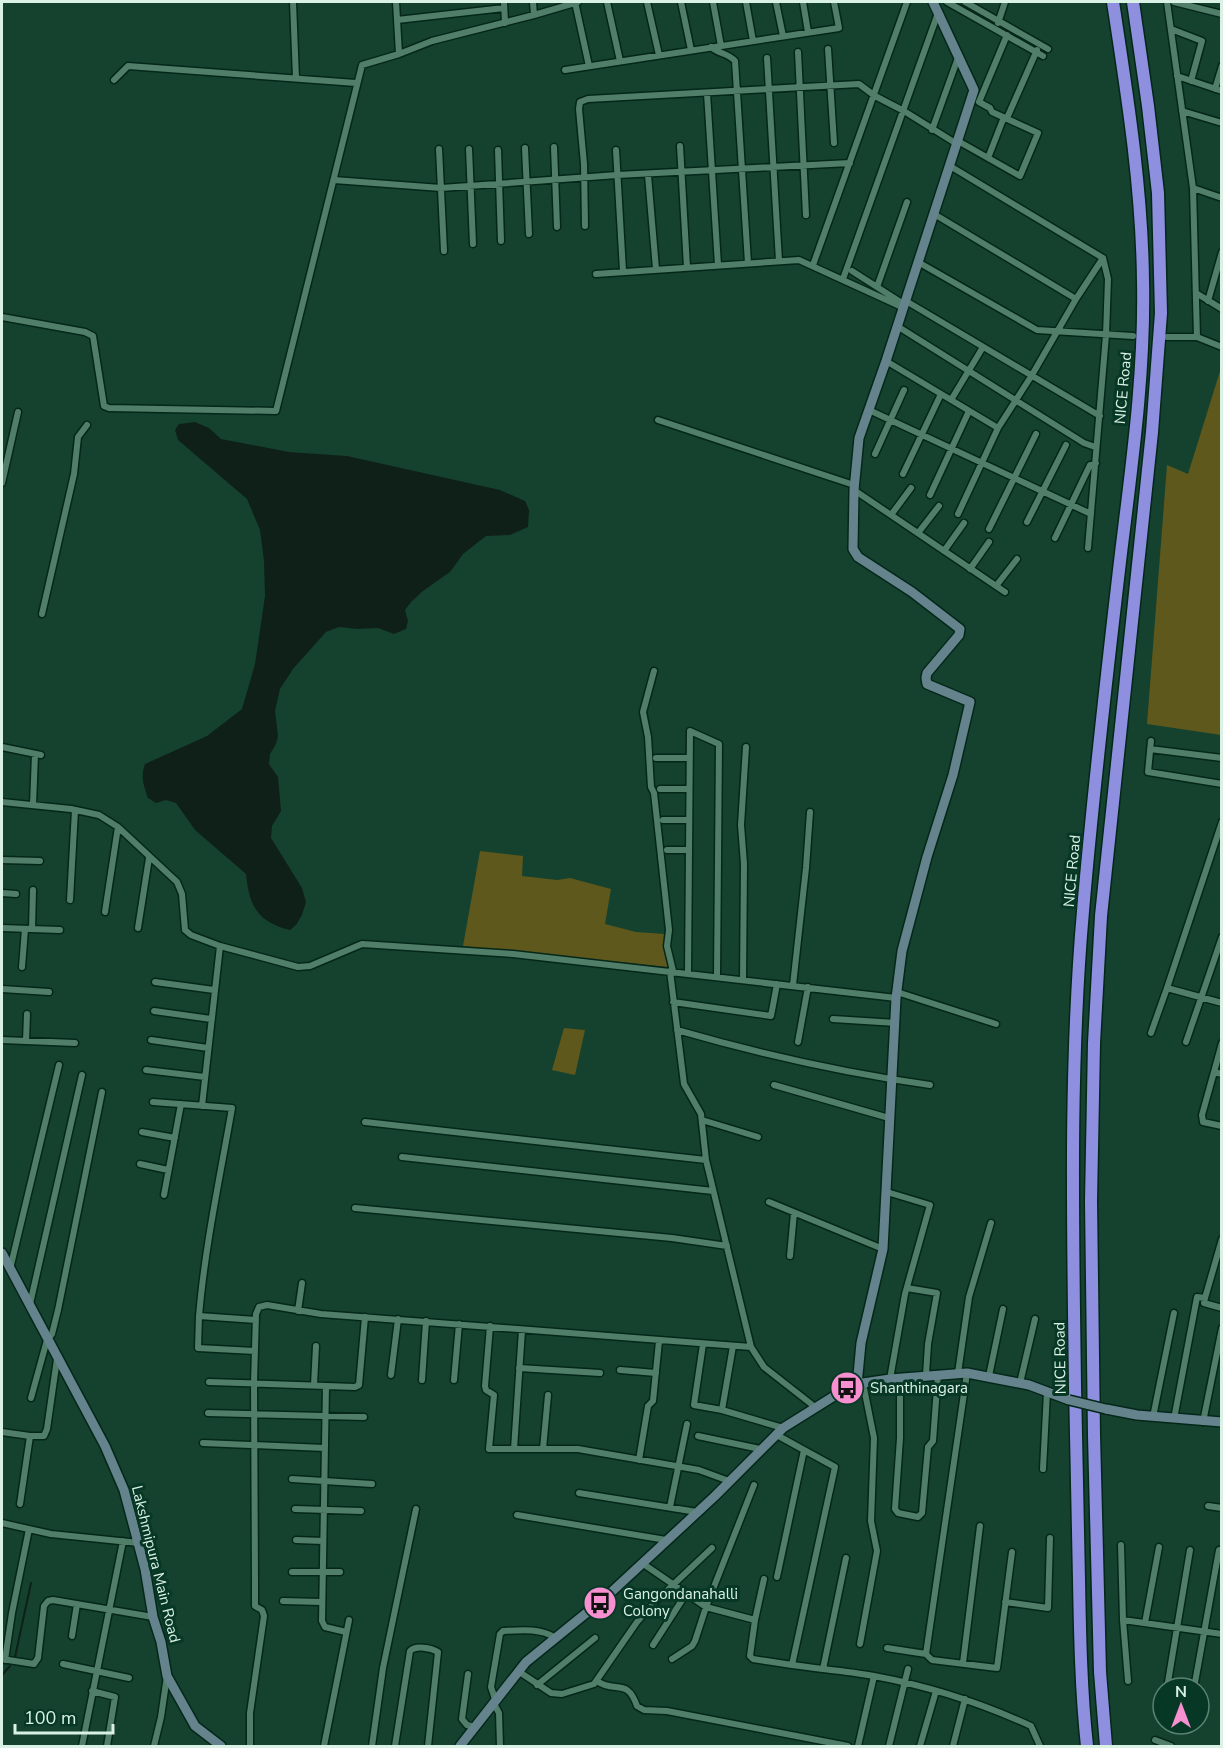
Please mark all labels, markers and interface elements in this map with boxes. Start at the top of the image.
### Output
street label: NICE Road [1110,351,1136,425]
street label: NICE Road [1059,834,1085,908]
street label: NICE Road [1049,1322,1071,1394]
bus stop icon: Shanthinagara [829,1370,865,1406]
place label: Shanthinagara [870,1378,968,1398]
street label: Lakshmipura Main Road [127,1483,185,1645]
place label: Gangondanahalli Colony [623,1584,738,1621]
bus stop icon: Gangondanahalli Colony [582,1585,618,1621]
north arrow [1151,1676,1211,1736]
text: N [1175,1681,1187,1703]
scale bar [15,1697,112,1735]
text: 100 m [24,1706,76,1730]

